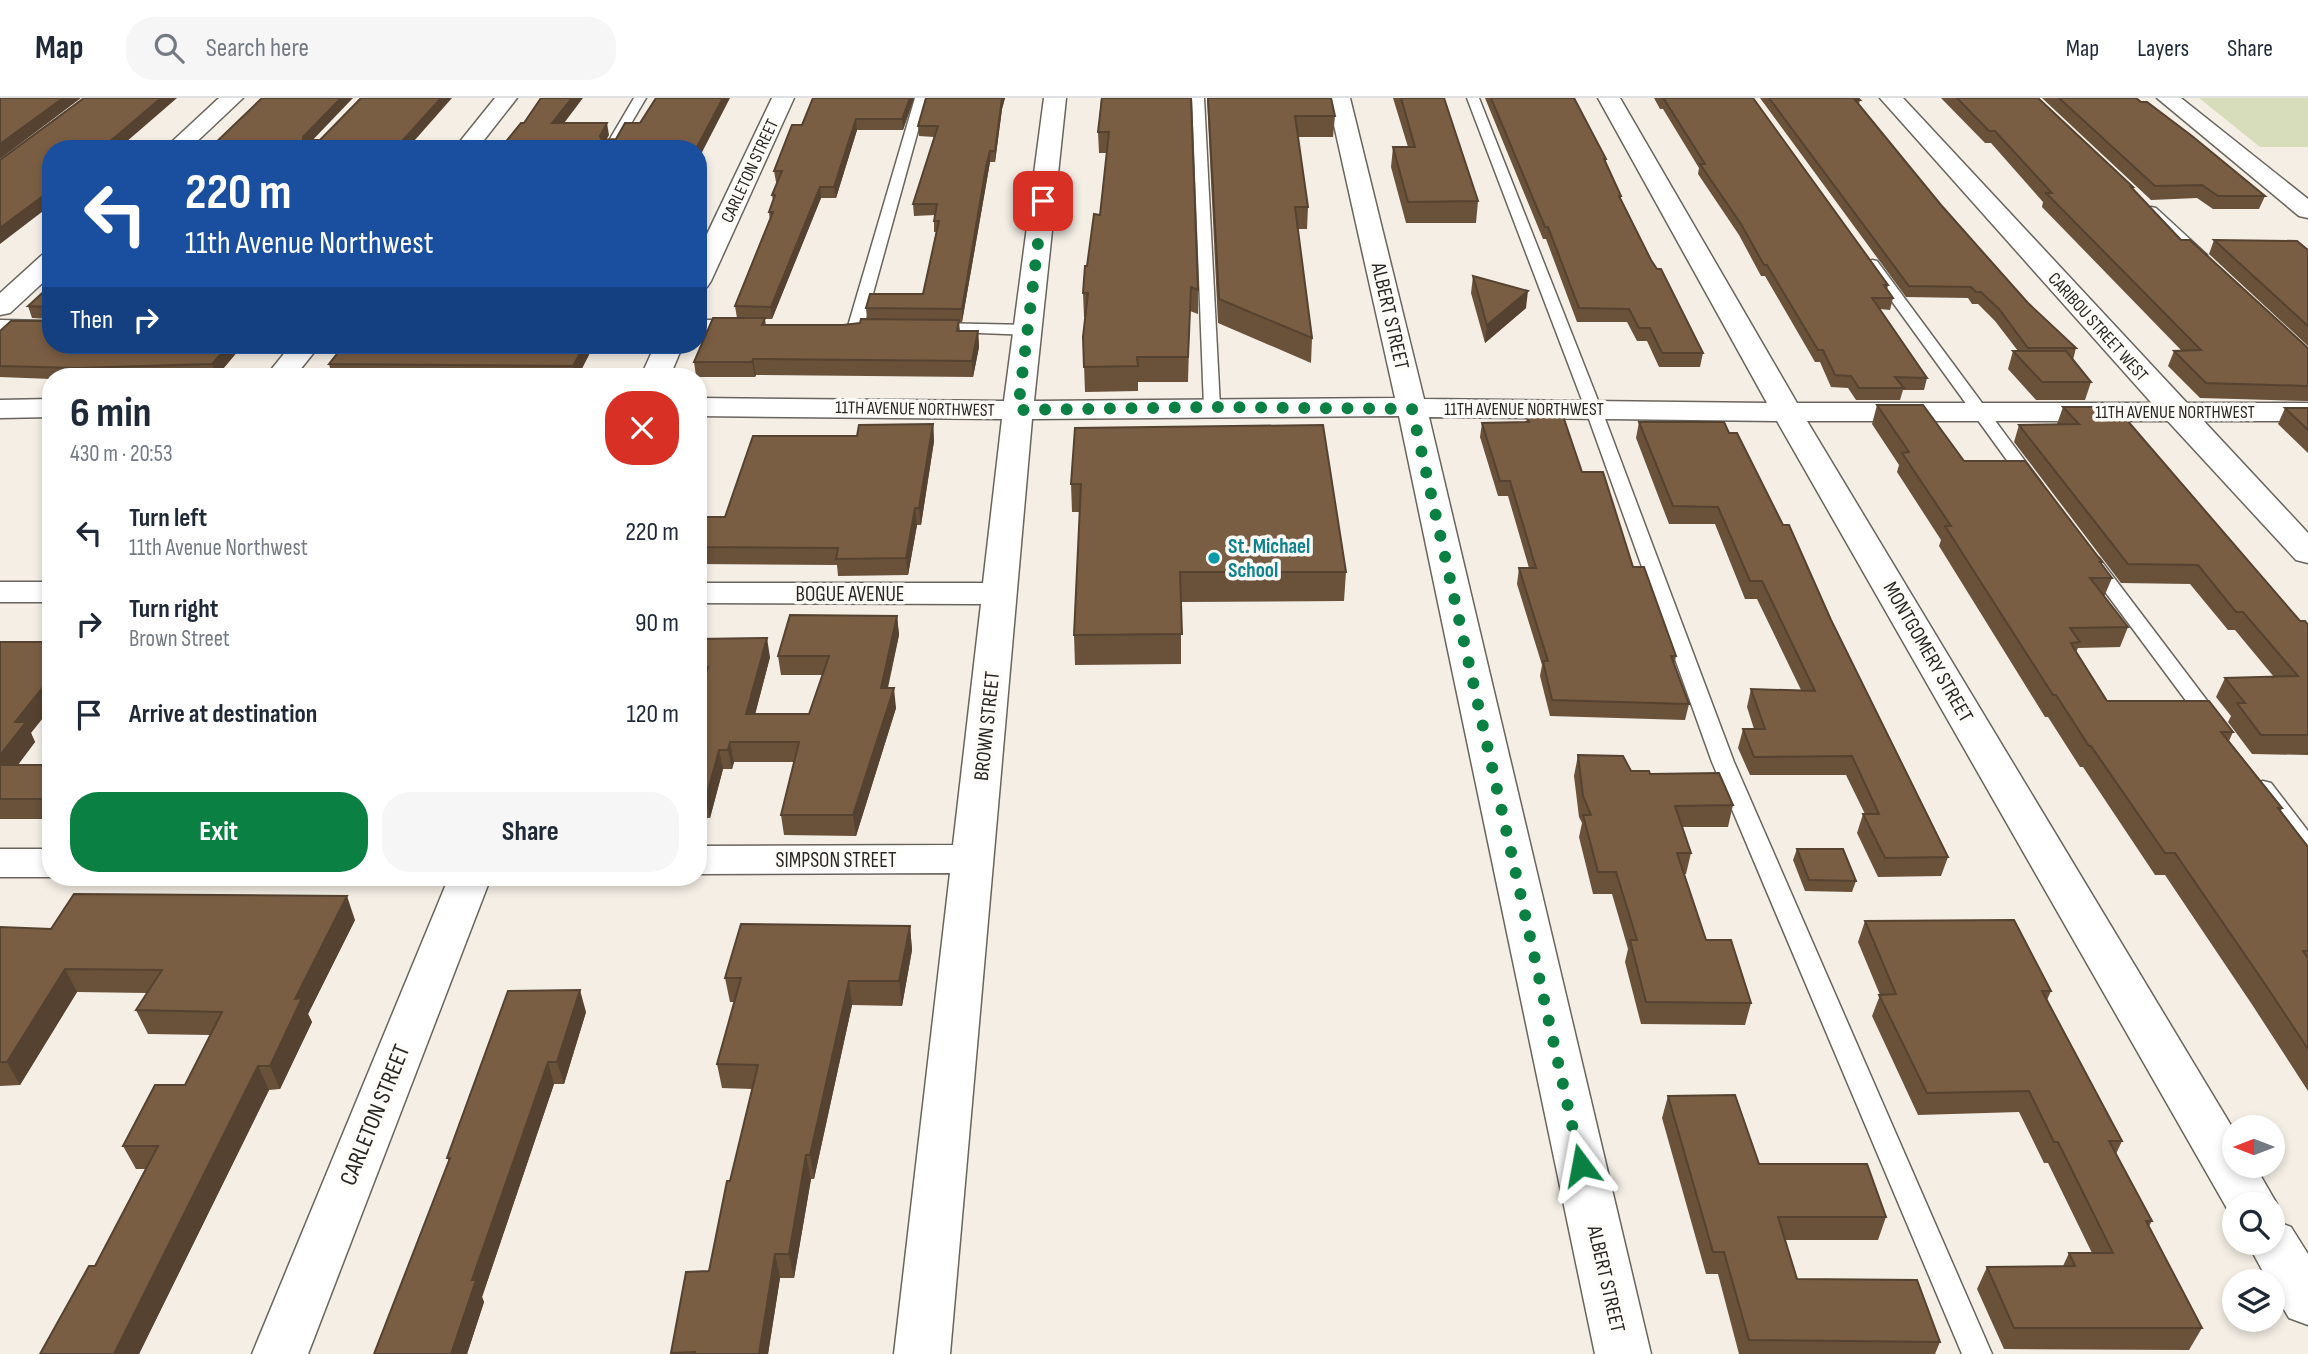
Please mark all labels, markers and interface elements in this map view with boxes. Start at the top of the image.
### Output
search box [126,17,616,80]
text: Map [35,28,84,68]
icon: search [150,29,188,67]
text: Search here [206,33,309,64]
text: Map [2066,34,2099,63]
text: Layers [2137,34,2189,63]
text: Share [2227,34,2273,63]
street label: CARLETON STREET [717,116,783,226]
text: 220 m [185,164,291,223]
icon: left [70,168,161,259]
pin [1013,171,1073,231]
icon: arrive [1024,182,1062,220]
text: 11th Avenue Northwest [185,224,434,263]
street label: ALBERT STREET [1365,259,1415,372]
street label: CARIBOU STREET WEST [2044,268,2152,386]
icon: right [127,301,165,339]
text: Then [70,305,113,336]
text: 6 min [70,388,151,439]
button: close [605,391,679,465]
street label: 11TH AVENUE NORTHWEST [835,397,995,421]
street label: 11TH AVENUE NORTHWEST [1444,399,1604,420]
street label: 11TH AVENUE NORTHWEST [2095,402,2255,423]
text: 430 m · 20:53 [70,440,173,468]
text: Turn left [129,503,207,534]
icon: left [70,514,108,552]
text: 220 m [625,517,679,548]
text: 11th Avenue Northwest [129,534,308,562]
place label: St. Michael School [1228,534,1310,583]
marker: St. Michael School [1206,550,1222,566]
street label: MONTGOMERY STREET [1878,577,1979,727]
street label: BOGUE AVENUE [796,582,904,607]
text: Turn right [129,594,218,625]
icon: right [70,605,108,643]
text: 90 m [635,608,679,639]
text: Brown Street [129,625,230,653]
street label: BROWN STREET [969,670,1005,782]
icon: arrive [70,696,108,734]
text: Arrive at destination [129,699,317,730]
text: 120 m [626,699,679,730]
button: Exit [70,792,368,872]
button: Share [382,792,679,872]
street label: SIMPSON STREET [776,848,897,873]
street label: CARLETON STREET [334,1040,417,1190]
north arrow [2222,1115,2286,1178]
map controls [2222,1115,2285,1332]
position arrow [1544,1128,1618,1202]
button: search [2222,1192,2285,1255]
street label: ALBERT STREET [1581,1222,1631,1335]
button: layers [2222,1269,2285,1332]

